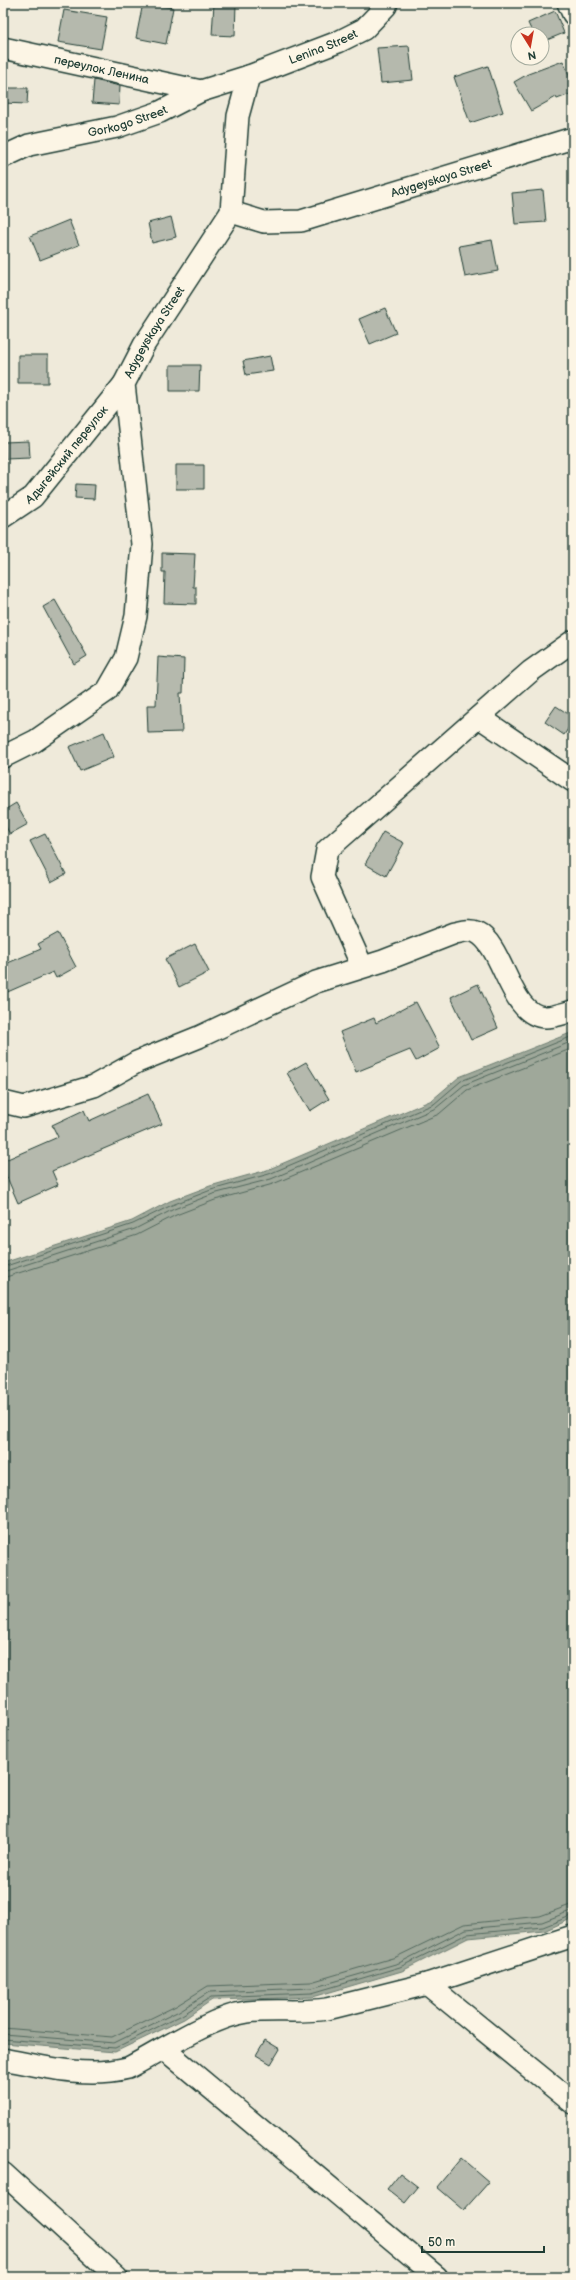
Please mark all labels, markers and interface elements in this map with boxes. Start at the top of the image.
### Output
street label: Lenina Street [287,26,360,68]
north arrow [510,26,550,66]
text: N [527,48,537,62]
street label: переулок Ленина [53,52,151,87]
street label: Gorkogo Street [86,102,170,140]
street label: Adygeyskaya Street [389,156,494,201]
street label: Adygeyskaya Street [121,283,188,381]
street label: Адыгейский переулок [22,402,112,508]
scale bar [422,2228,544,2254]
text: 50 m [428,2235,455,2250]

